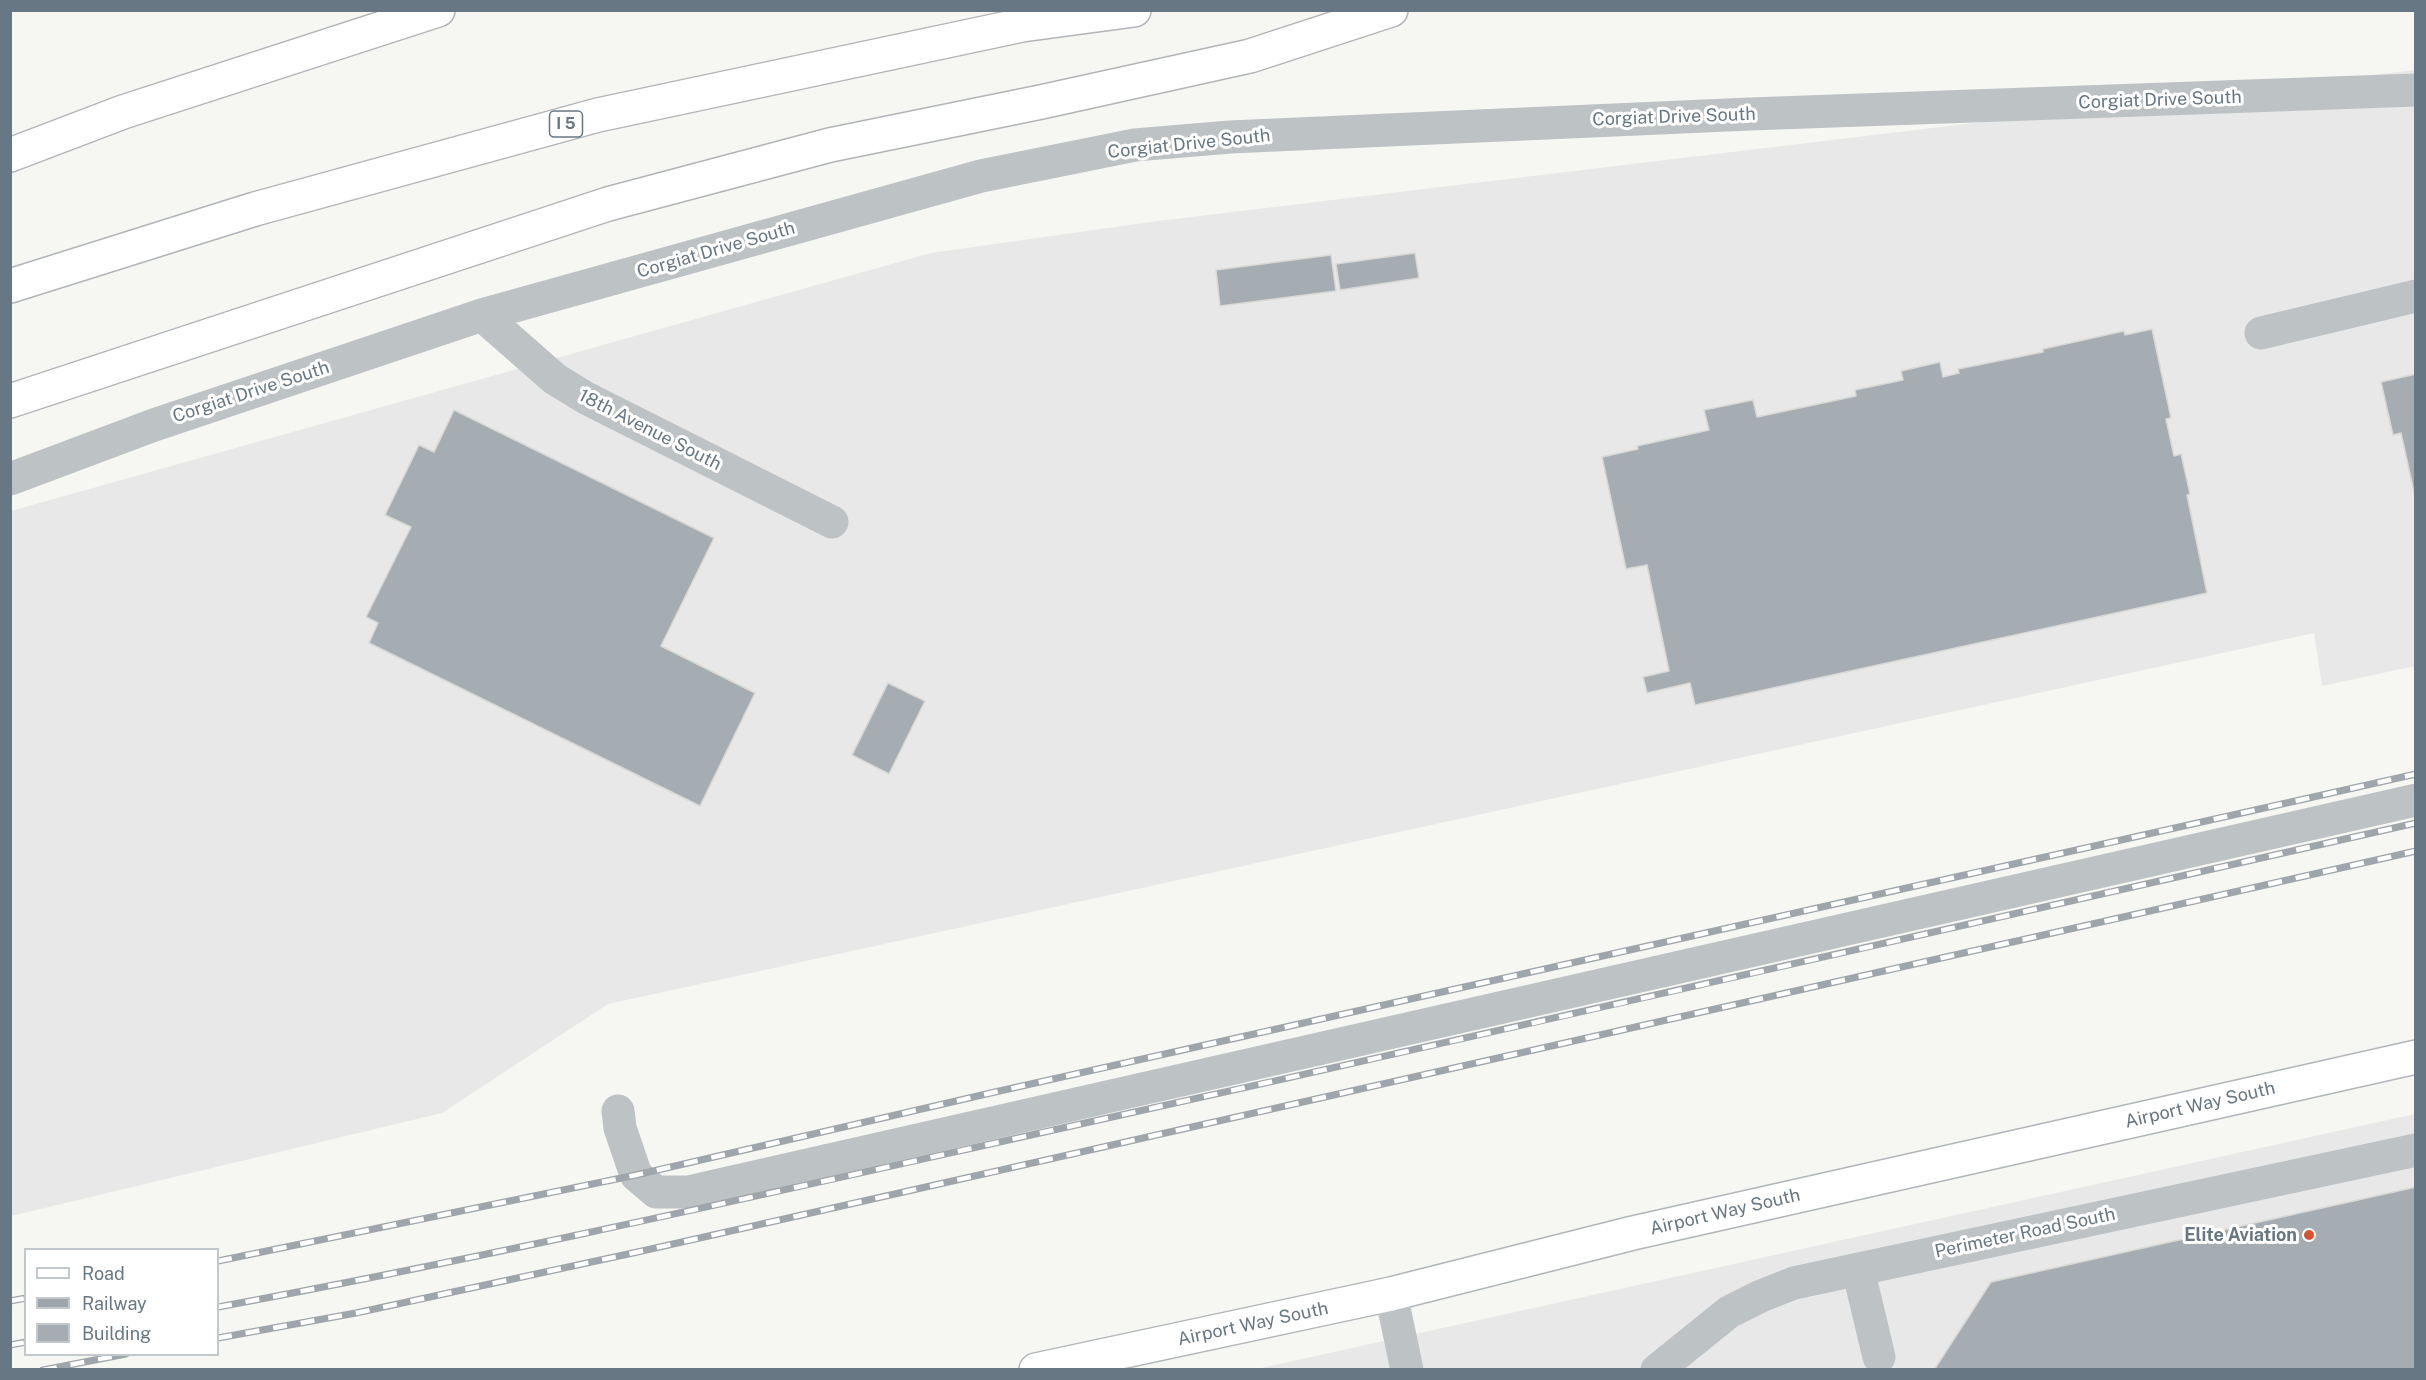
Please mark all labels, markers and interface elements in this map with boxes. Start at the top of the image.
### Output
street label: Corgiat Drive South [2078,86,2242,114]
street label: Corgiat Drive South [1592,103,1756,131]
road number: I 5 [550,111,582,137]
street label: Corgiat Drive South [1107,125,1271,163]
street label: Corgiat Drive South [635,217,797,283]
street label: Corgiat Drive South [170,356,332,428]
street label: 18th Avenue South [575,385,725,475]
street label: Airport Way South [2123,1077,2277,1133]
street label: Airport Way South [1648,1184,1802,1240]
street label: Perimeter Road South [1933,1203,2117,1263]
place label: Elite Aviation [2184,1224,2297,1246]
marker: Elite Aviation [2302,1228,2316,1242]
legend [24,1248,219,1356]
text: Road [82,1263,125,1284]
text: Railway [82,1293,147,1314]
street label: Airport Way South [1176,1297,1330,1351]
text: Building [82,1323,151,1344]

